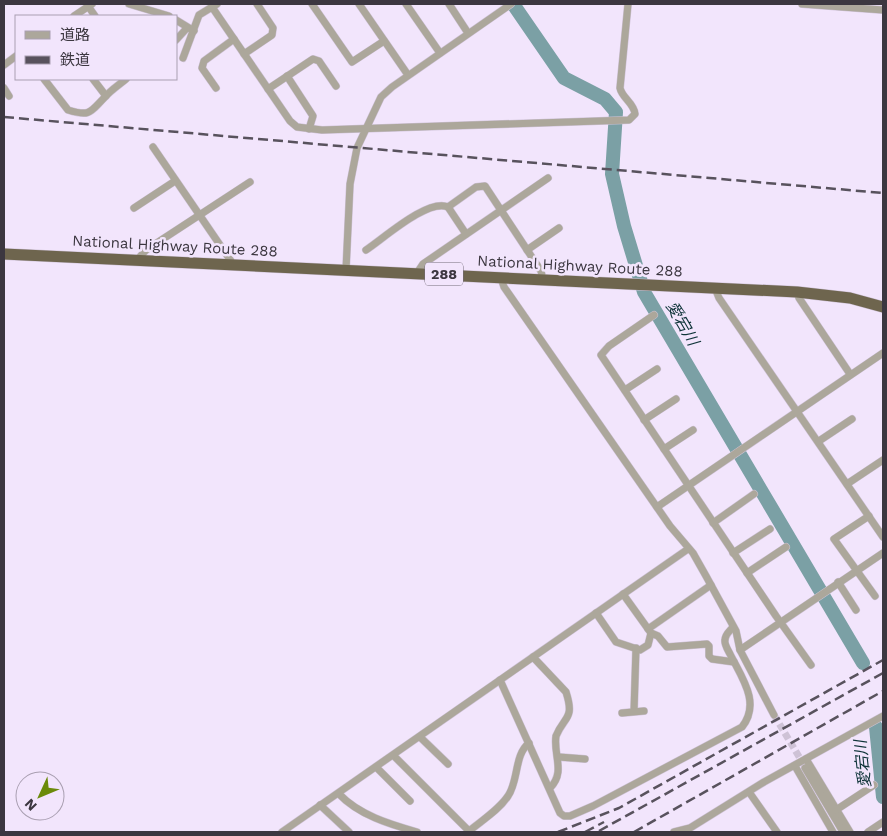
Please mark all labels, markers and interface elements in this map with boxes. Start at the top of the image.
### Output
legend [15,15,178,80]
text: 道路 [60,26,90,44]
text: 鉄道 [60,51,90,69]
street label: National Highway Route 288 [72,232,278,260]
street label: National Highway Route 288 [477,252,683,280]
road number: 288 [425,262,463,286]
water label: 愛宕川 [662,298,704,351]
water label: 愛宕川 [850,737,874,789]
north arrow [15,771,65,821]
text: N [21,796,40,814]

